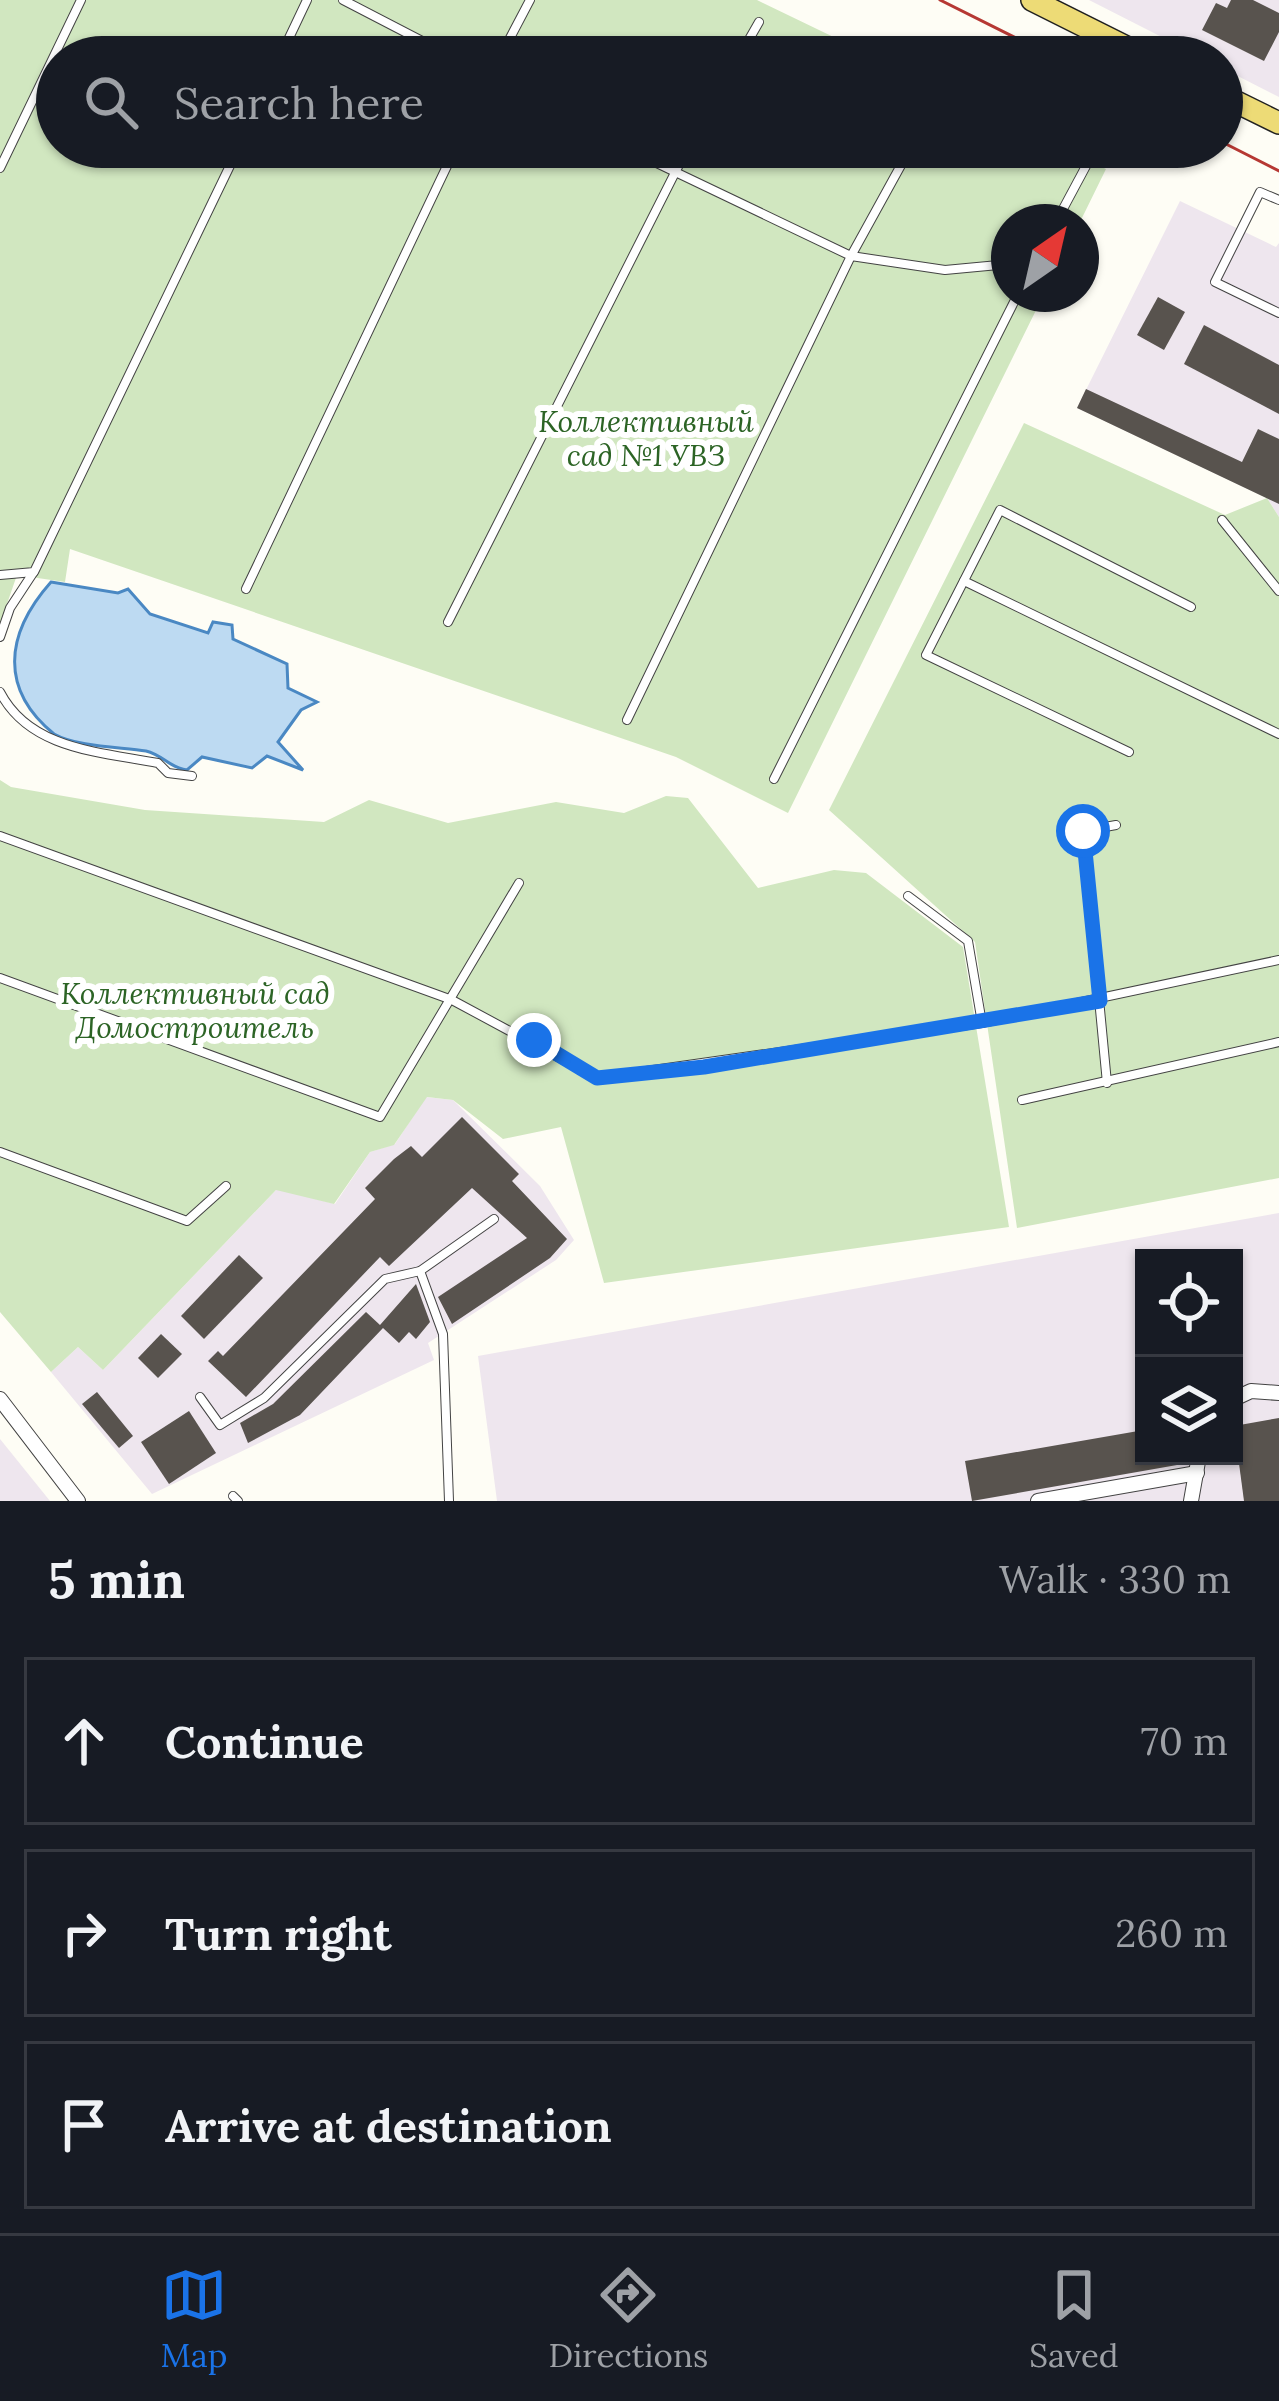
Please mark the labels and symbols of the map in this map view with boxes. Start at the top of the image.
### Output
north arrow [991,204,1099,312]
park label: Коллективный сад №1 УВЗ [538,402,754,474]
route start [1056,804,1110,858]
park label: Коллективный сад Домостроитель [61,974,329,1046]
route end [507,1013,561,1067]

